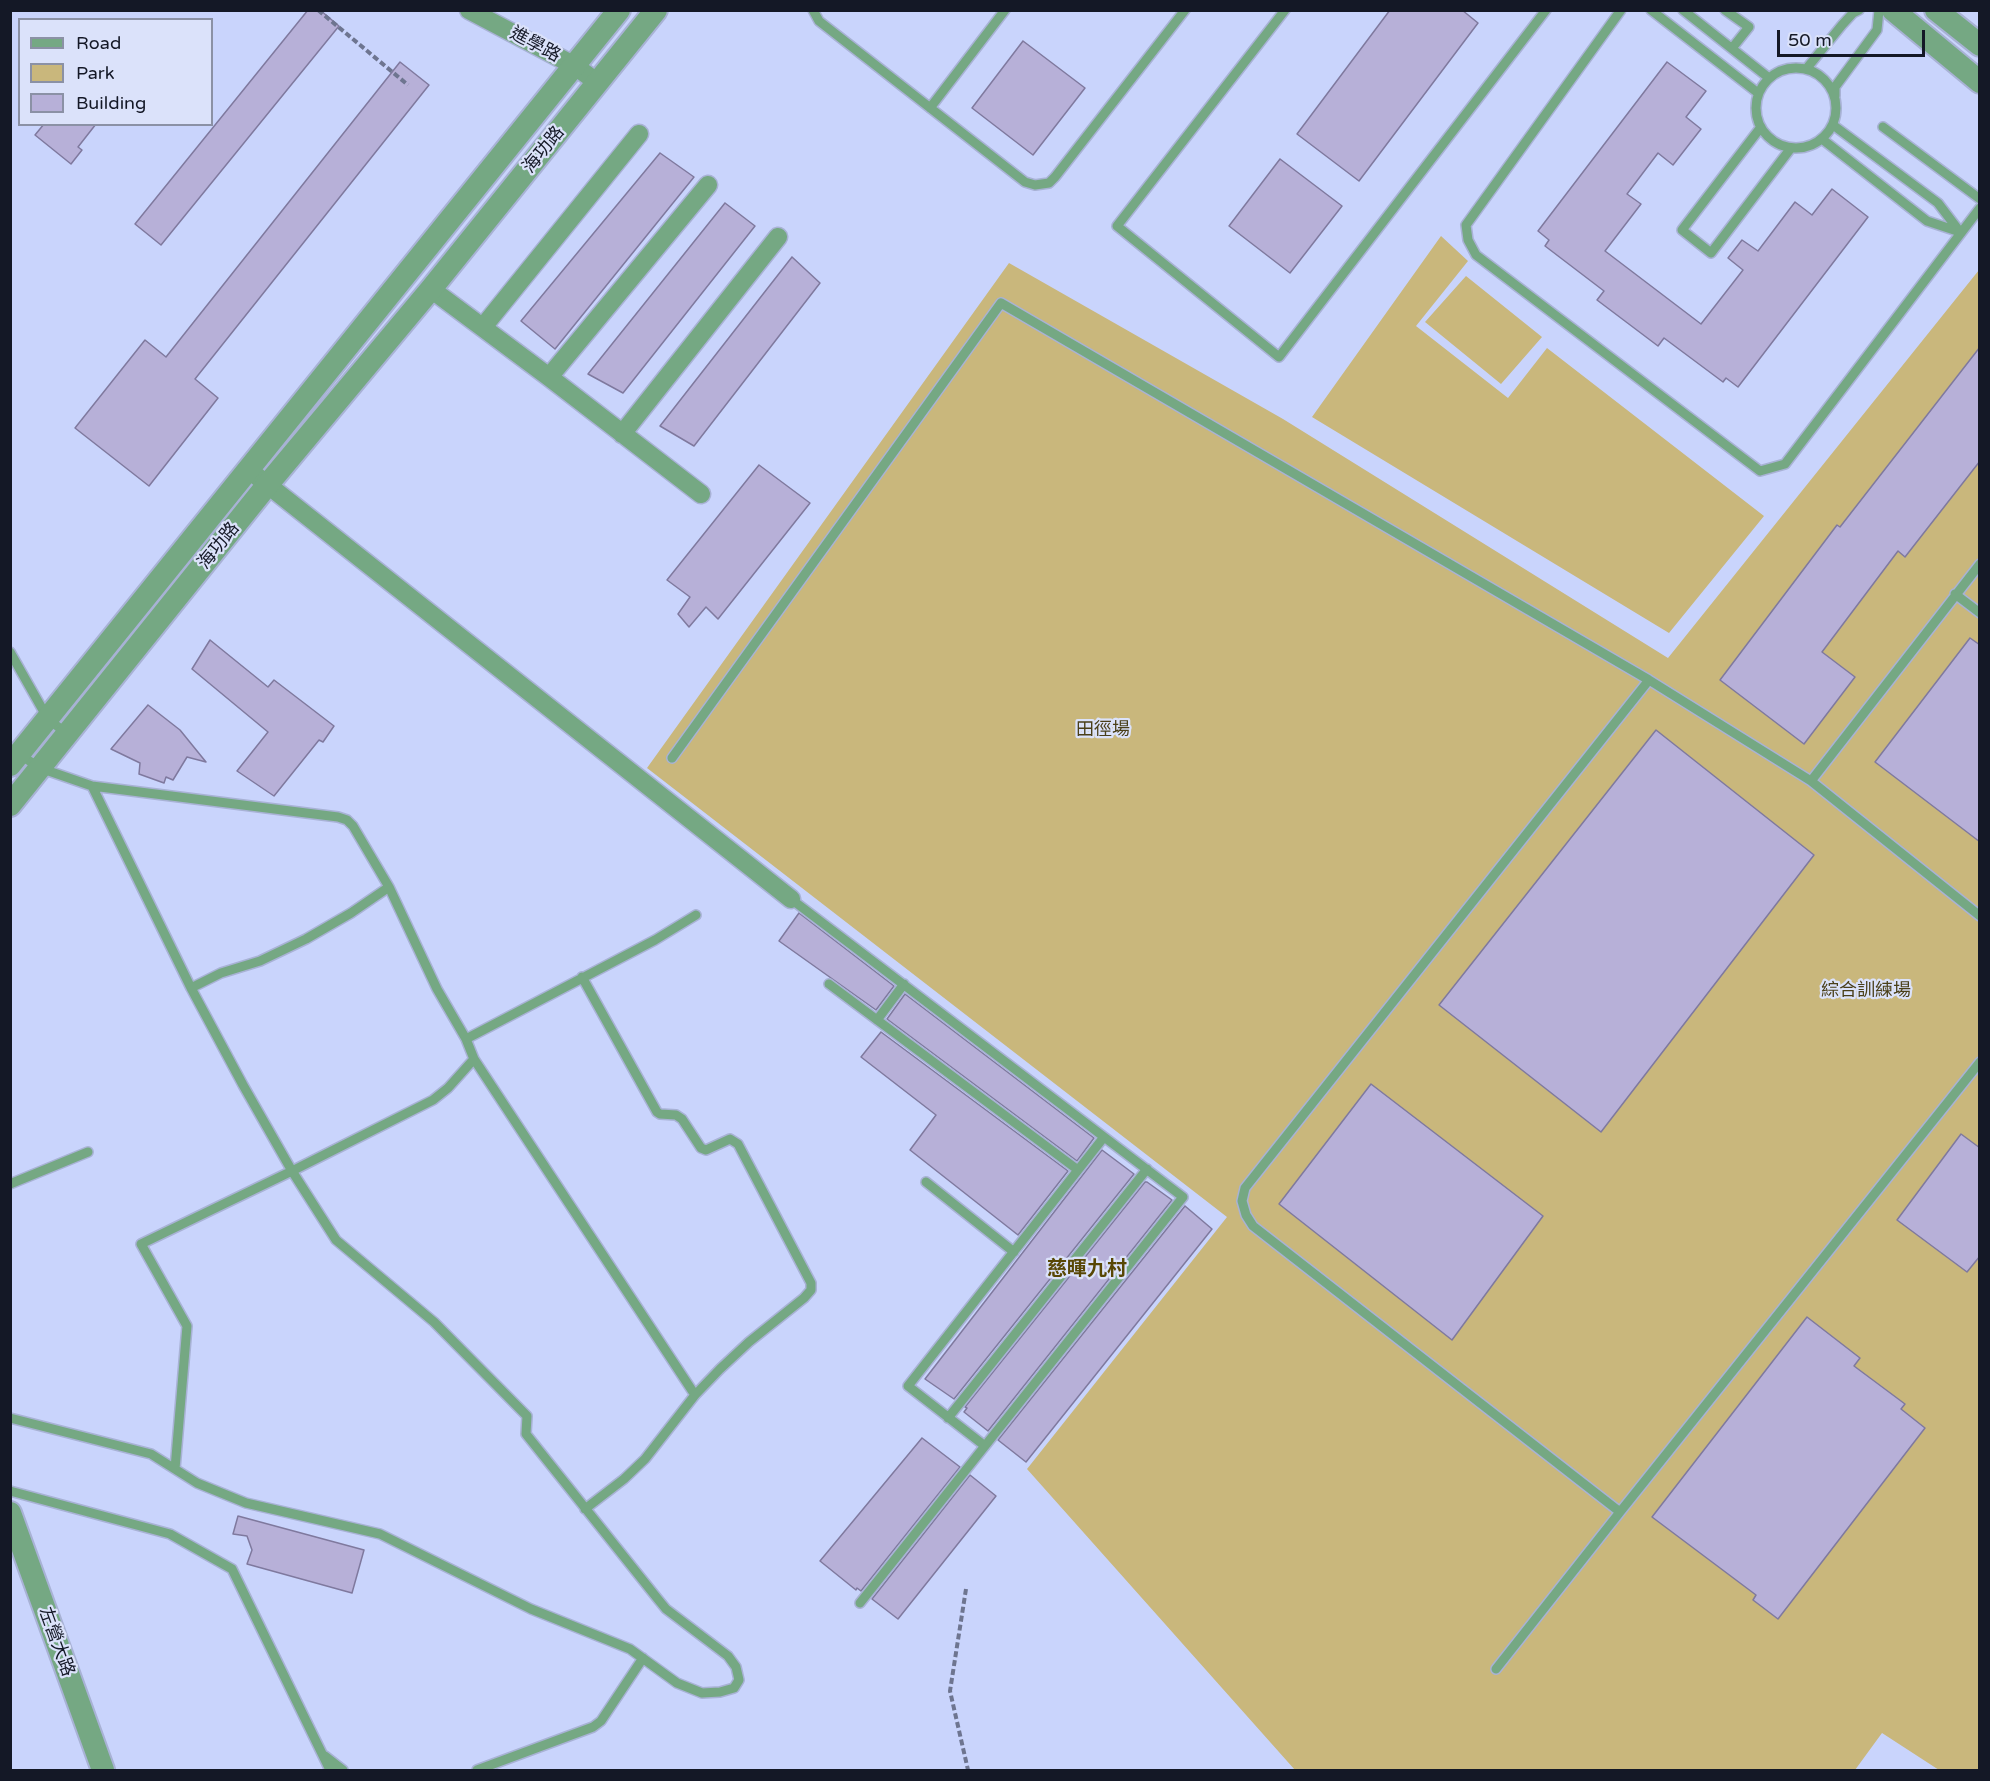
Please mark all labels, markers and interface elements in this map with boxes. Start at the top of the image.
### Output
legend [18,18,213,126]
scale bar [1780,18,1928,56]
street label: 進學路 [506,23,564,67]
text: 50 m [1788,29,1832,51]
text: Road [76,32,121,54]
text: Park [76,62,114,84]
text: Building [76,92,146,114]
street label: 海功路 [519,122,569,178]
street label: 海功路 [194,518,244,574]
park label: 田徑場 [1076,719,1130,741]
park label: 綜合訓練場 [1821,980,1911,1002]
district label: 慈暉九村 [1047,1258,1127,1282]
street label: 左營大路 [34,1604,78,1680]

